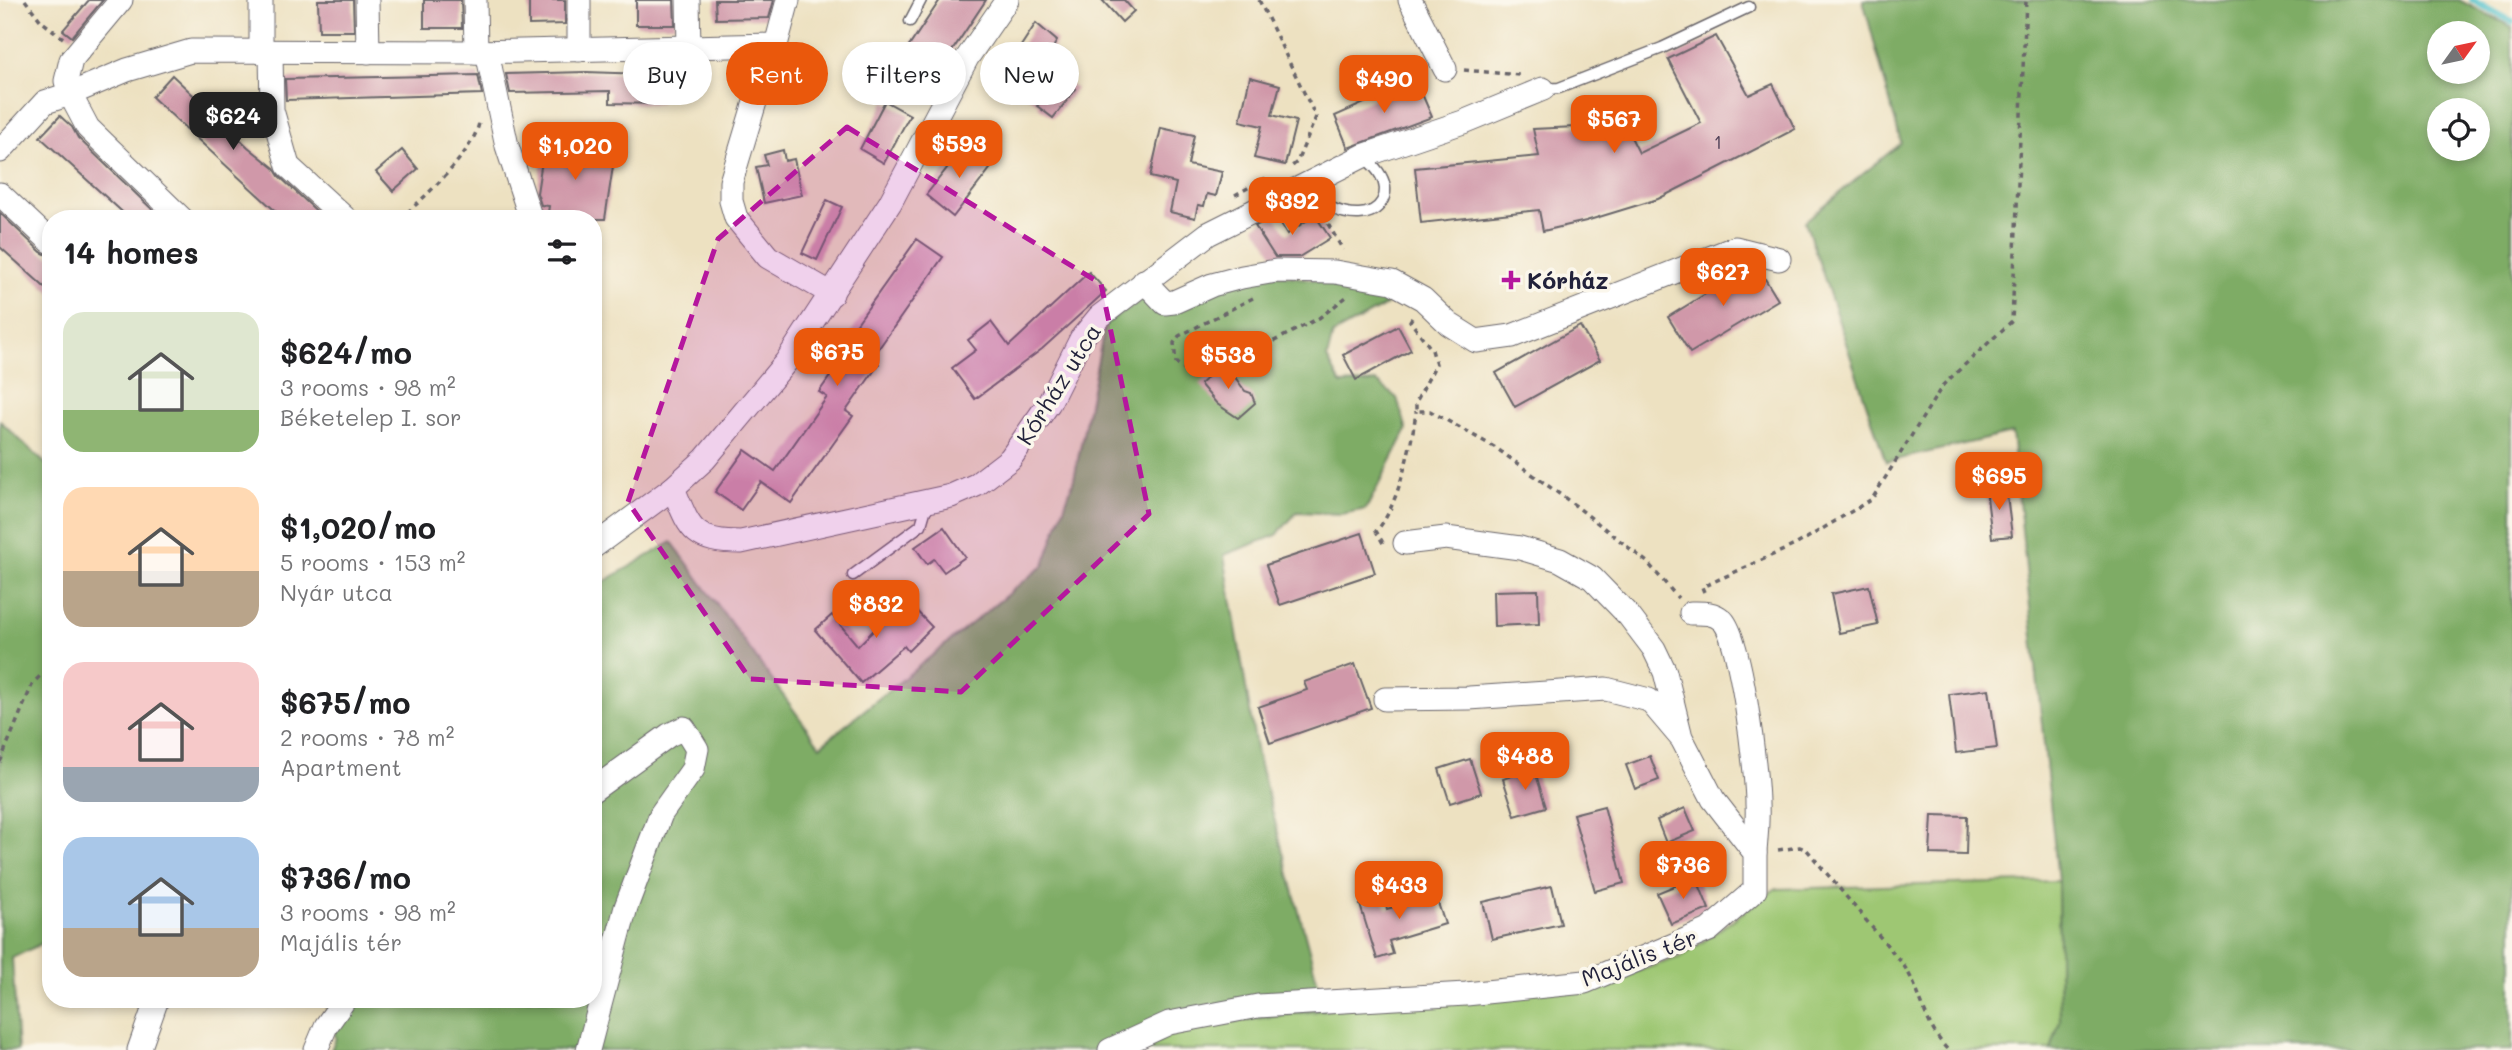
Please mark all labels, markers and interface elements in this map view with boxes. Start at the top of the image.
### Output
north arrow [2427,21,2490,84]
map controls [2427,21,2490,161]
chip: Buy [623,42,712,105]
chip: Rent [726,42,828,105]
chip: Filters [842,42,966,105]
chip: New [980,42,1079,105]
pin: $490 [1343,55,1425,115]
text: $490 [1355,63,1413,93]
pin: $624 [192,92,274,152]
pin: $567 [1573,96,1655,155]
button: locate [2427,98,2490,161]
text: $624 [205,100,261,130]
text: $567 [1587,103,1641,133]
pin: $593 [918,120,1000,180]
pin: $1,020 [518,122,632,182]
text: $593 [931,128,987,158]
house number: 1 [1714,129,1722,154]
text: $1,020 [538,130,612,160]
pin: $392 [1251,177,1333,237]
text: $392 [1265,185,1319,215]
text: 14 homes [63,232,199,272]
icon: filters [543,233,581,271]
pin: $627 [1682,248,1764,308]
text: $627 [1696,256,1750,286]
place label: Kórház [1527,265,1609,295]
marker: Kórház [1501,270,1521,290]
street label: Kórház utca [1009,318,1107,450]
pin: $675 [796,328,878,388]
text: $624/mo [280,332,412,372]
pin: $538 [1187,332,1269,391]
text: $675 [810,336,864,366]
text: $538 [1200,339,1256,369]
icon: home [119,340,203,424]
text: 3 rooms · 98 m² [280,372,456,402]
text: Béketelep I. sor [280,402,462,432]
pin: $695 [1958,452,2040,512]
text: $695 [1971,460,2027,490]
text: $1,020/mo [280,507,436,547]
icon: home [119,515,203,599]
text: 5 rooms · 153 m² [280,547,465,577]
text: Nyár utca [280,577,393,607]
pin: $832 [835,580,917,640]
text: $832 [848,588,904,618]
text: $675/mo [280,682,410,722]
icon: home [119,690,203,774]
text: 2 rooms · 78 m² [280,722,454,752]
pin: $488 [1484,732,1566,792]
text: $488 [1496,740,1554,770]
text: Apartment [280,752,402,782]
pin: $736 [1642,842,1724,901]
text: $736 [1656,849,1710,879]
text: $736/mo [280,857,411,897]
pin: $433 [1358,862,1440,921]
icon: home [119,865,203,949]
text: $433 [1371,869,1427,899]
text: 3 rooms · 98 m² [280,897,456,927]
street label: Majális tér [1577,921,1701,993]
text: Majális tér [280,927,402,957]

